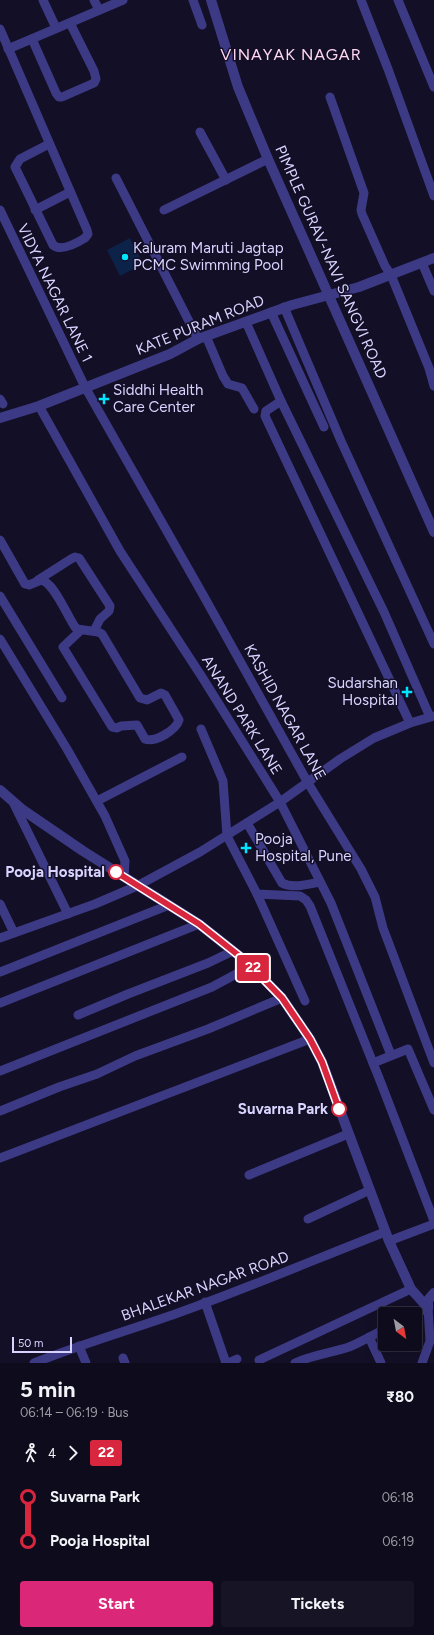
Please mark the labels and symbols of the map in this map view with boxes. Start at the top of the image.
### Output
district label: VINAYAK NAGAR [220,45,362,64]
street label: PIMPLE GURAV-NAVI SANGVI ROAD [271,143,391,381]
street label: VIDYA NAGAR LANE 1 [14,221,96,365]
place label: Kaluram Maruti Jagtap PCMC Swimming Pool [133,239,284,274]
marker: Kaluram Maruti Jagtap PCMC Swimming Pool [120,252,130,262]
street label: KATE PURAM ROAD [133,291,267,359]
place label: Siddhi Health Care Center [113,381,203,416]
marker: Siddhi Health Care Center [98,393,110,405]
street label: KASHID NAGAR LANE [240,641,330,783]
street label: ANAND PARK LANE [198,652,286,778]
place label: Sudarshan Hospital [328,674,398,709]
marker: Sudarshan Hospital [401,686,413,698]
place label: Pooja Hospital, Pune [255,830,352,865]
marker: Pooja Hospital, Pune [240,842,252,854]
place label: Pooja Hospital [5,863,105,881]
marker: Pooja Hospital [108,864,124,880]
line badge: 22 [235,955,271,981]
place label: Suvarna Park [238,1100,328,1118]
marker: Suvarna Park [331,1101,347,1117]
street label: BHALEKAR NAGAR ROAD [119,1247,291,1325]
north arrow [378,1307,422,1351]
scale bar [12,1335,72,1354]

